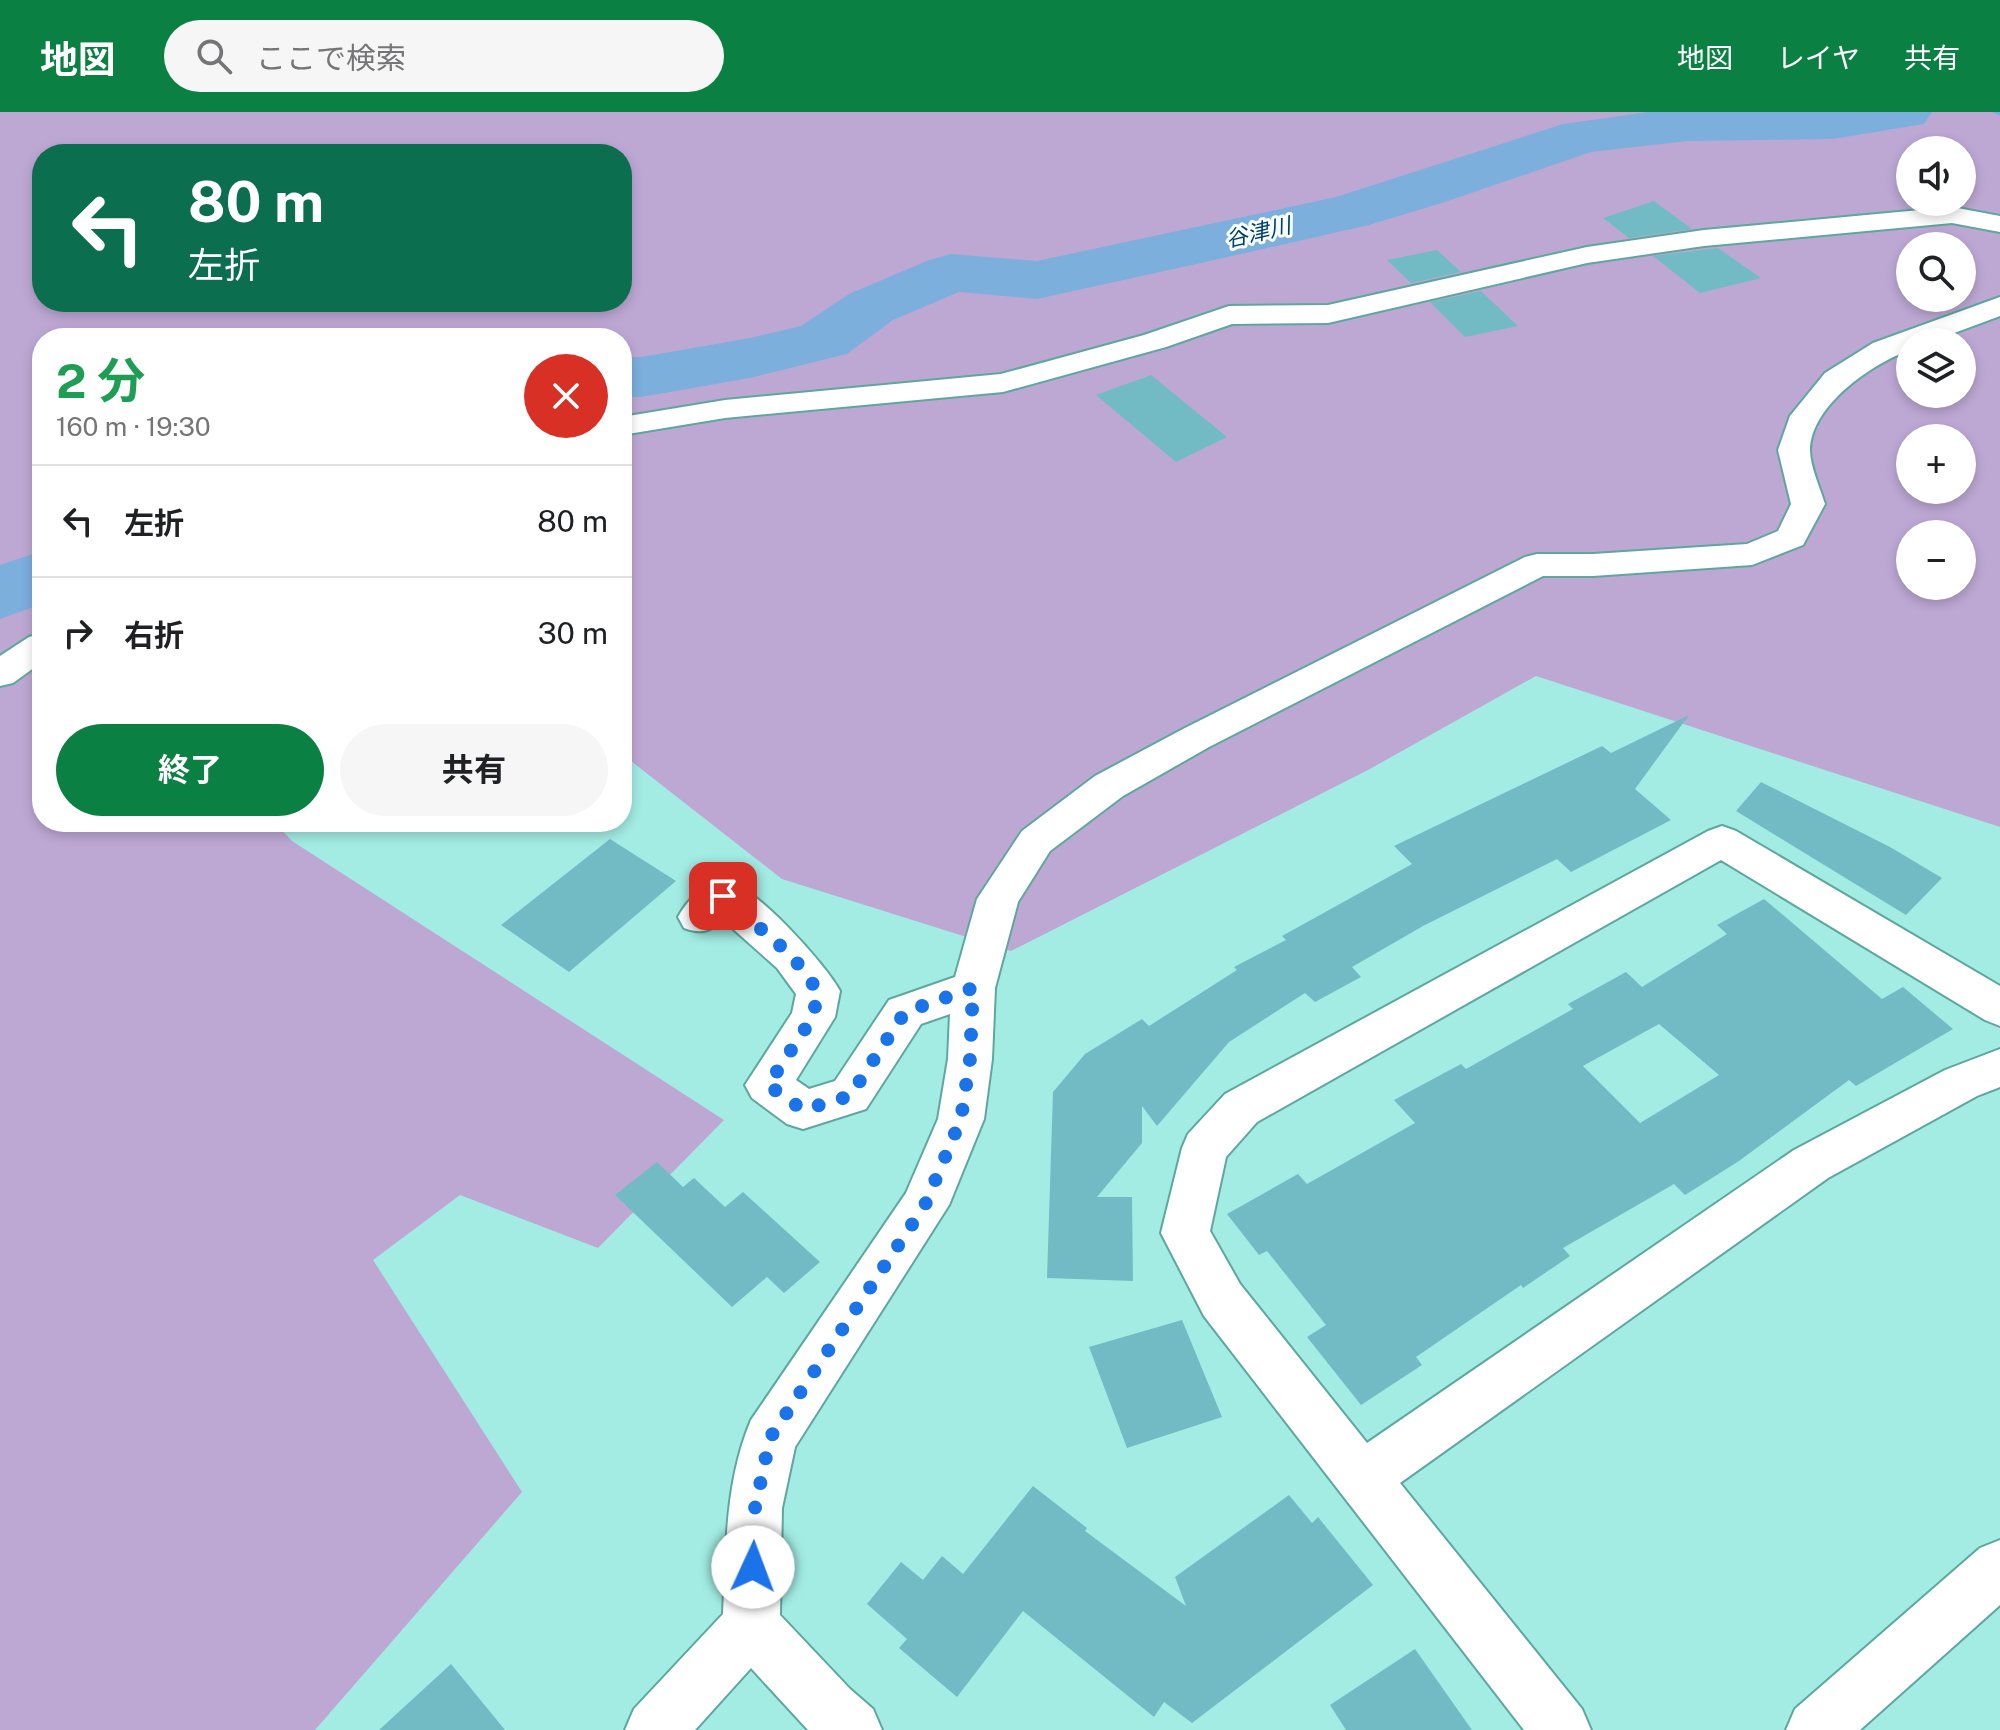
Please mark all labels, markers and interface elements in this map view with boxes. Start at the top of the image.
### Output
search box [164,20,724,92]
icon: search [192,34,236,78]
text: 地図 [40,37,116,82]
text: ここで検索 [256,40,406,76]
text: 地図 [1677,41,1733,74]
text: レイヤ [1777,41,1860,74]
text: 共有 [1904,41,1960,74]
map controls [1896,136,1976,600]
button: sound [1896,136,1976,216]
text: 80 m [188,169,324,235]
icon: left [56,176,160,280]
water label: 谷津川 [1223,211,1295,252]
button: search [1896,232,1976,312]
text: 左折 [188,244,260,286]
button: layers [1896,328,1976,408]
text: 2 分 [56,352,145,409]
button: close [524,354,608,438]
text: 160 m · 19:30 [56,411,211,442]
button: + [1896,424,1976,504]
icon: left [56,499,100,543]
text: 80 m [537,503,608,539]
text: 左折 [124,505,184,541]
button: − [1896,520,1976,600]
icon: right [56,611,100,655]
text: 30 m [538,615,608,651]
text: 右折 [124,617,184,653]
button: 終了 [56,724,324,816]
button: 共有 [340,724,608,816]
pin [689,862,757,930]
icon: arrive [701,874,745,918]
position arrow [711,1525,795,1609]

